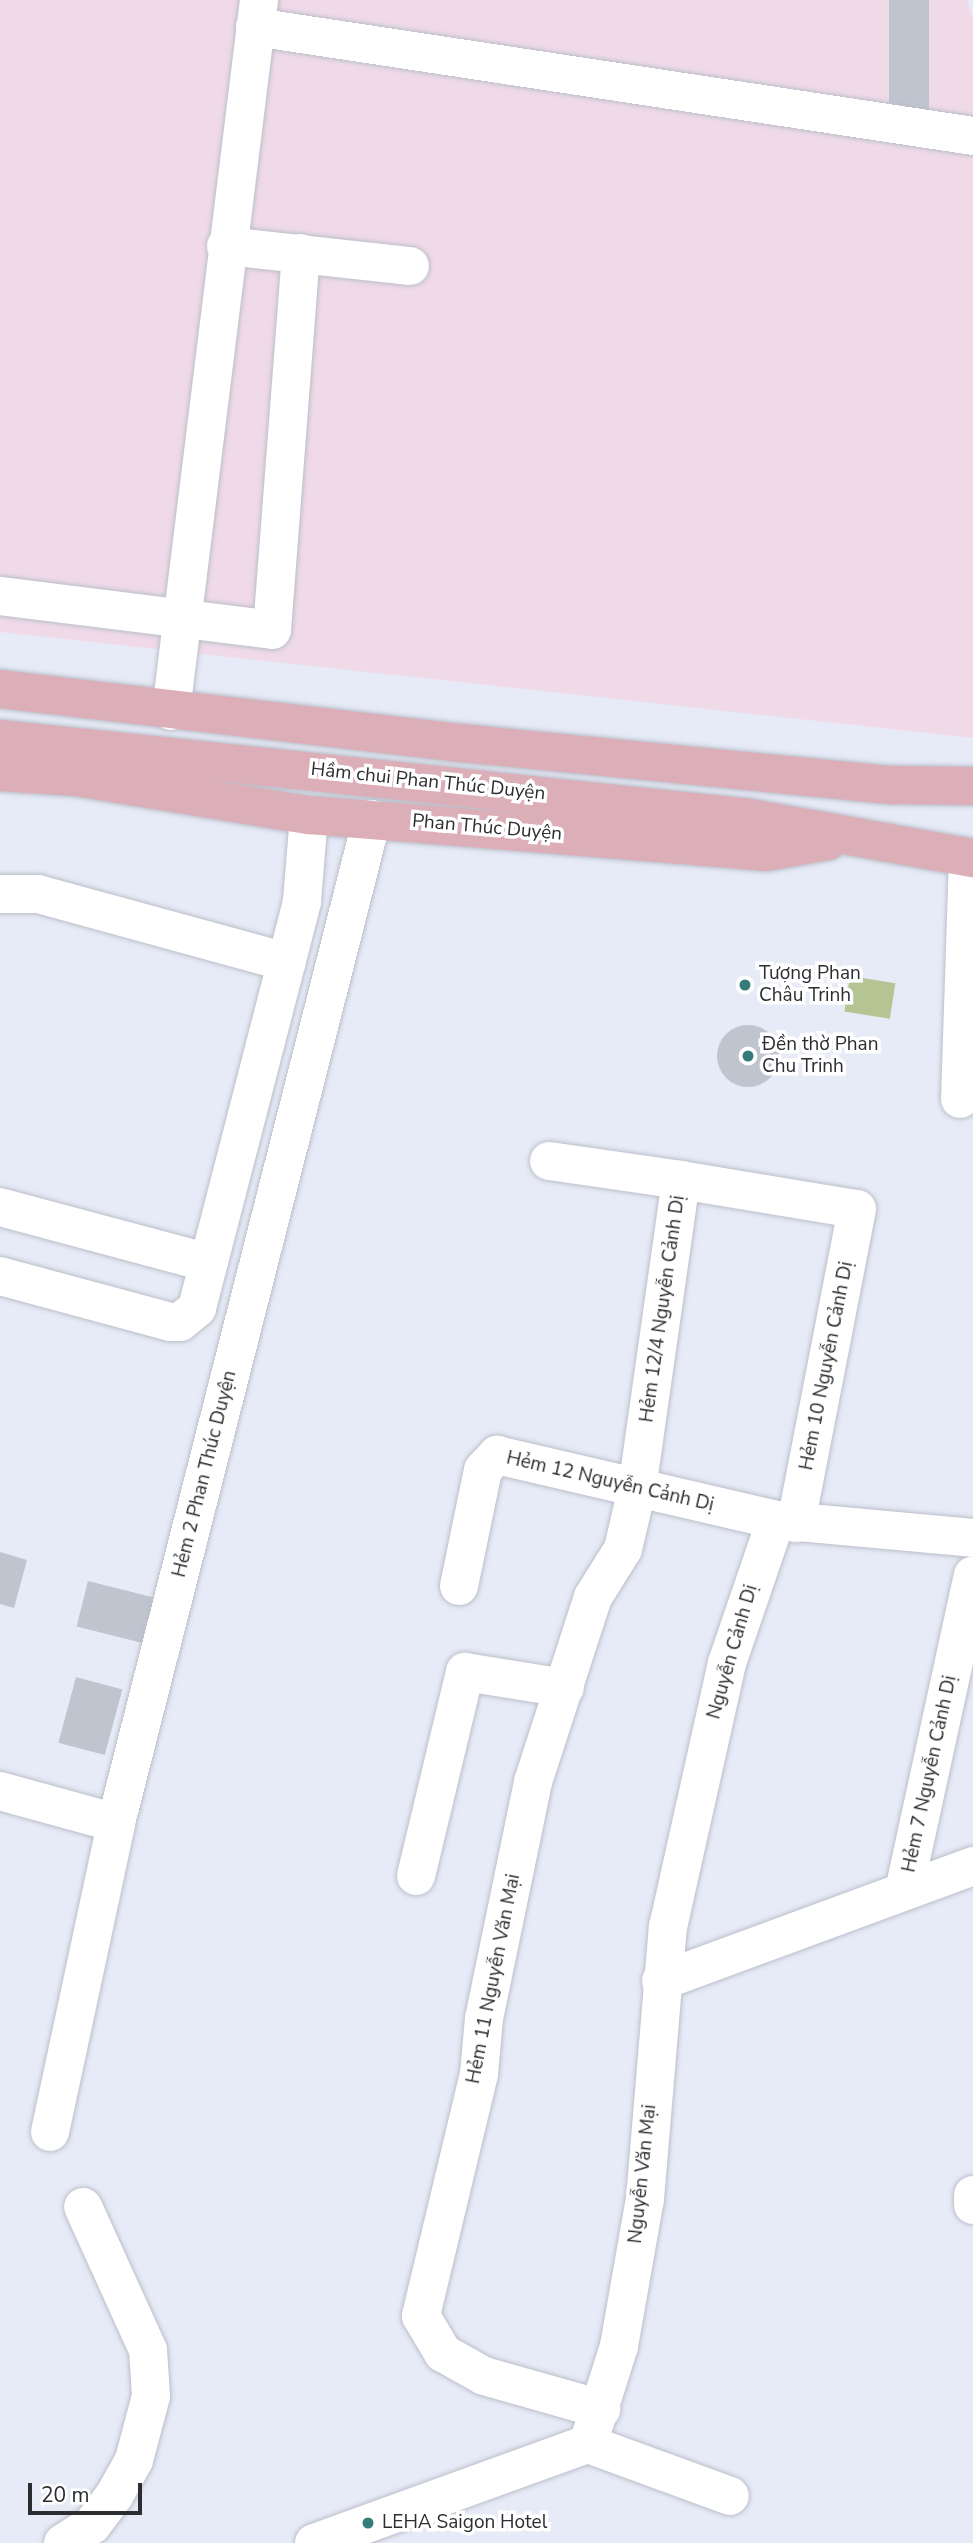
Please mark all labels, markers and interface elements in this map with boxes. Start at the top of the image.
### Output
street label: Hầm chui Phan Thúc Duyện [310,758,546,806]
street label: Phan Thúc Duyện [411,810,563,846]
place label: Tượng Phan Châu Trinh [759,963,861,1007]
marker: Tượng Phan Châu Trinh [737,977,753,993]
place label: Đền thờ Phan Chu Trinh [762,1034,878,1078]
marker: Đền thờ Phan Chu Trinh [740,1048,756,1064]
street label: Hẻm 12/4 Nguyễn Cảnh Dị [636,1194,690,1424]
street label: Hẻm 10 Nguyễn Cảnh Dị [796,1260,858,1472]
street label: Hẻm 2 Phan Thúc Duyện [168,1368,242,1580]
street label: Hẻm 12 Nguyễn Cảnh Dị [504,1447,716,1517]
street label: Nguyễn Cảnh Dị [703,1582,763,1722]
street label: Hẻm 7 Nguyễn Cảnh Dị [898,1673,962,1875]
street label: Hẻm 11 Nguyễn Văn Mại [462,1872,526,2086]
street label: Nguyễn Văn Mại [624,2103,662,2245]
scale bar [32,2470,145,2514]
text: 20 m [41,2481,90,2509]
place label: LEHA Saigon Hotel [382,2512,547,2534]
marker: LEHA Saigon Hotel [360,2515,376,2531]

